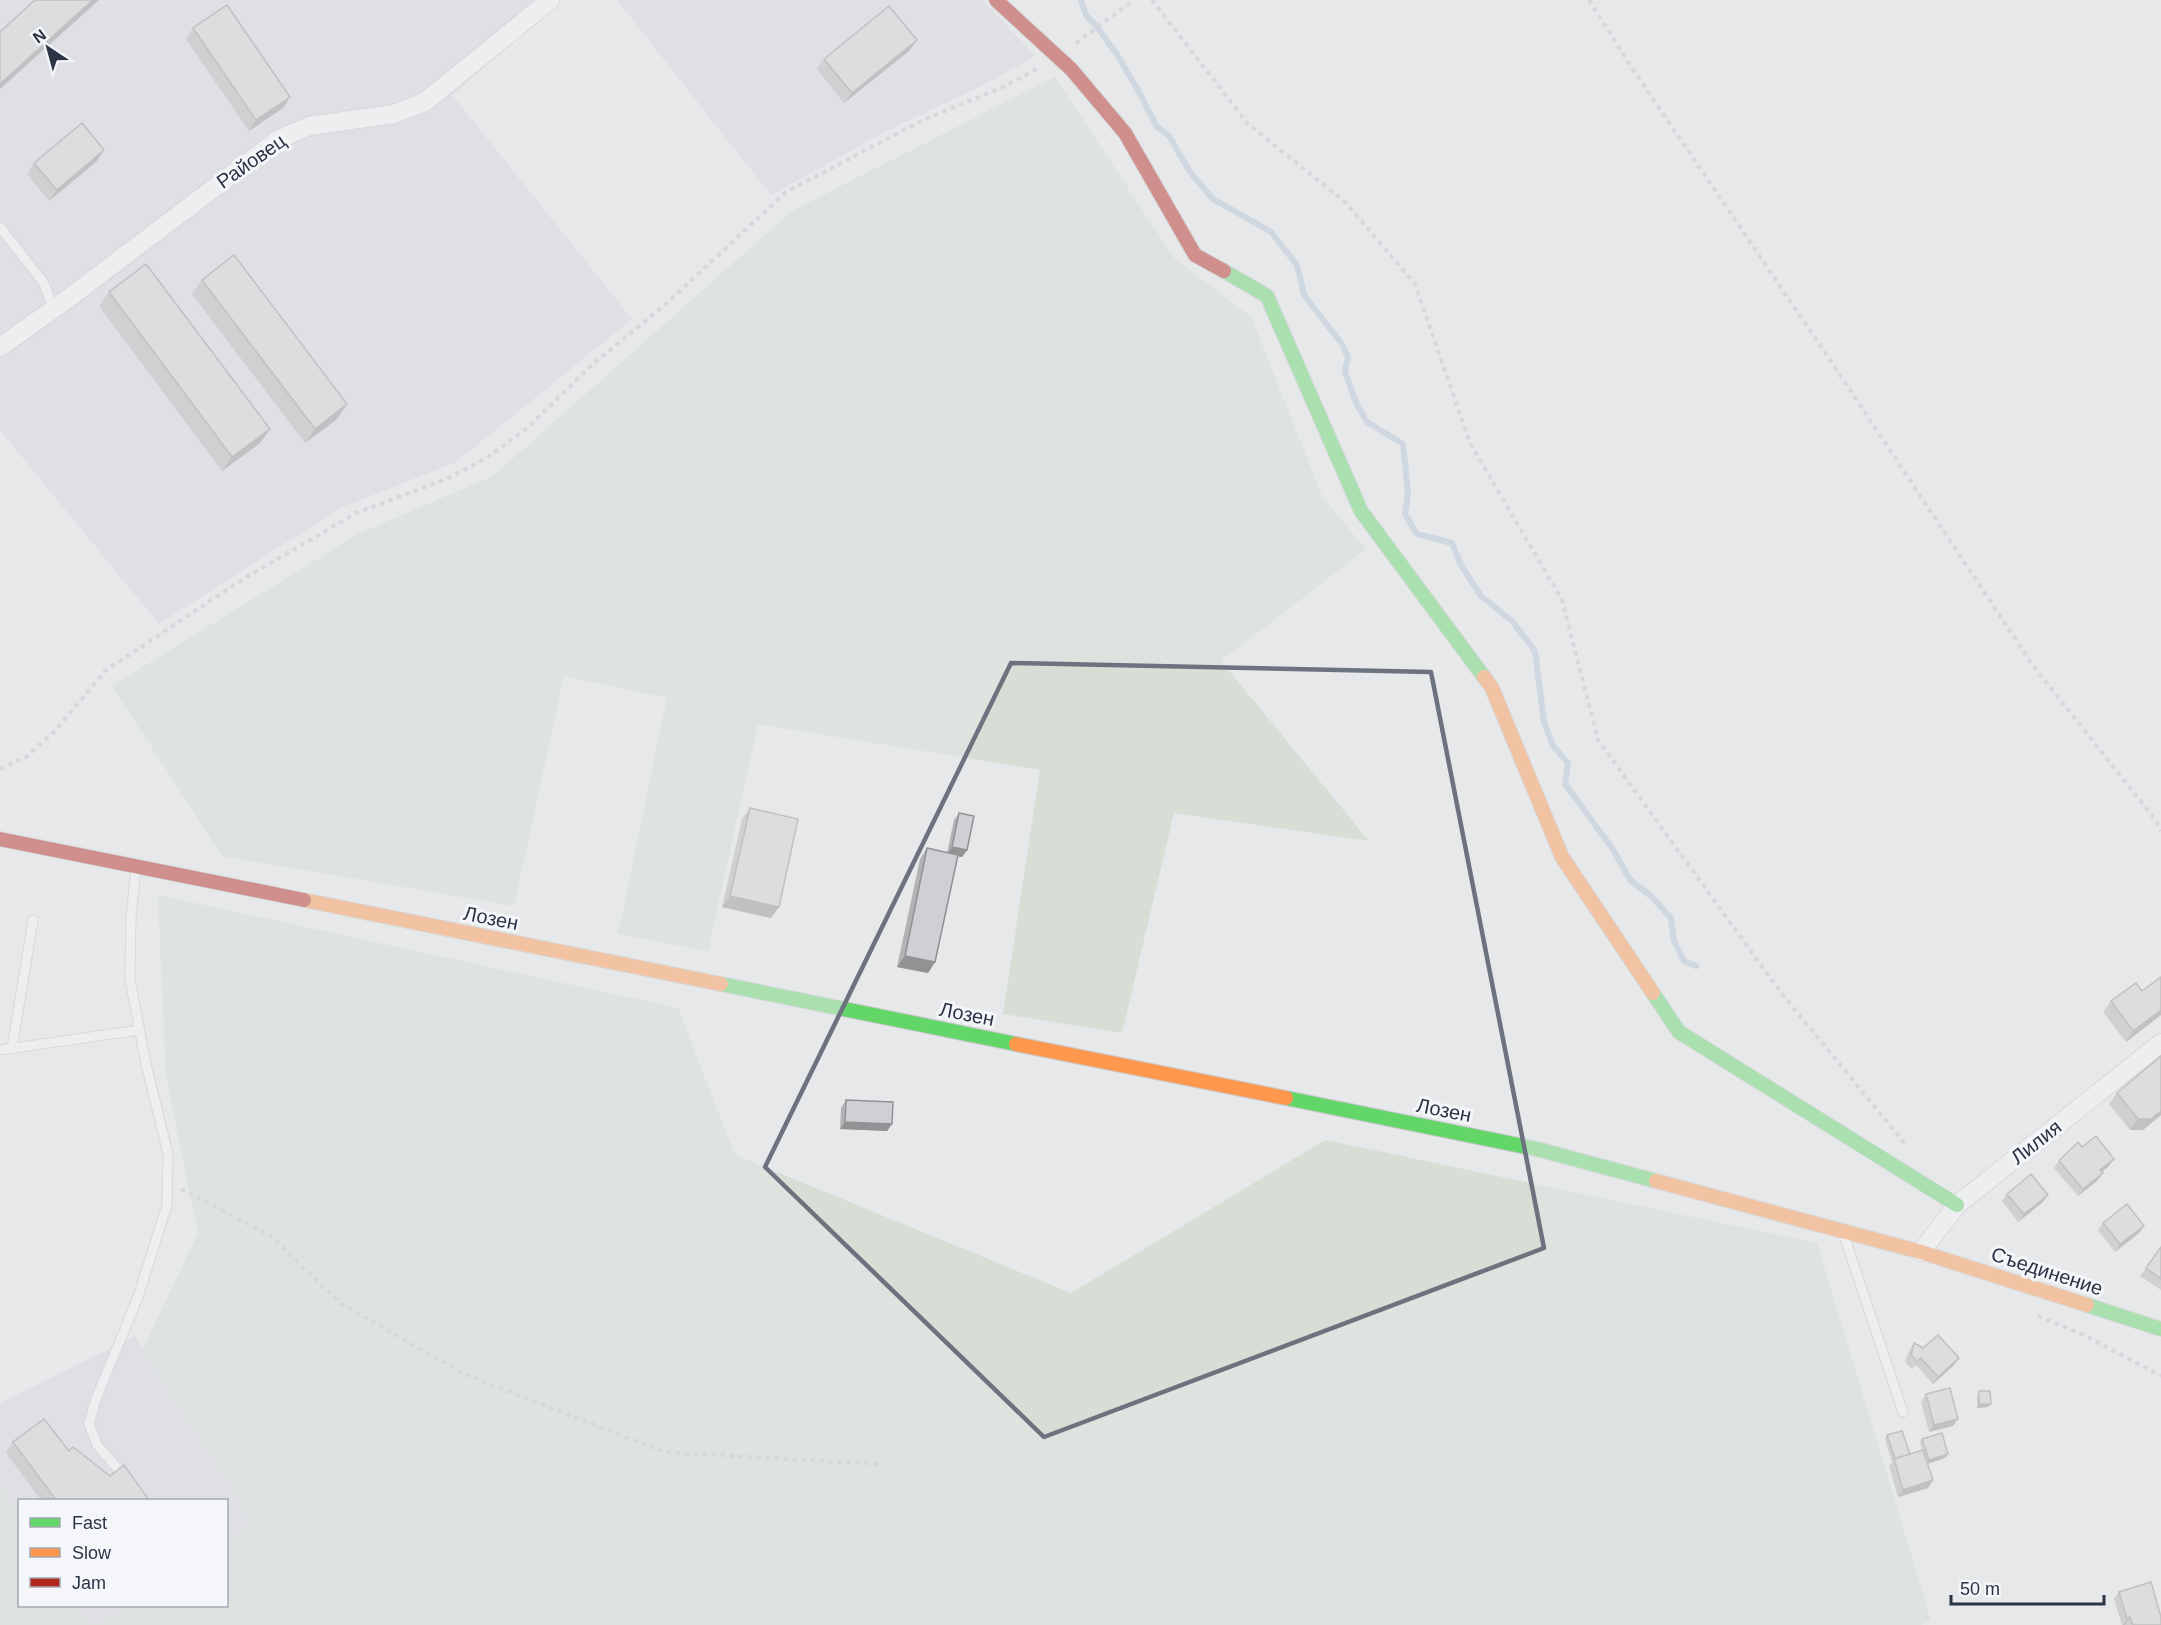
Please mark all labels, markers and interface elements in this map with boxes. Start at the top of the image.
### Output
north arrow [18,18,78,78]
text: N [30,26,49,47]
street label: Райовец [212,129,290,193]
street label: Лозен [462,902,520,934]
street label: Лозен [938,998,996,1030]
street label: Лозен [1415,1094,1473,1126]
street label: Лилия [2006,1115,2066,1169]
street label: Съединение [1988,1243,2106,1299]
legend [18,1499,228,1607]
text: Fast [72,1513,107,1533]
text: Slow [72,1543,112,1563]
scale bar [1951,1568,2104,1606]
text: Jam [72,1573,106,1593]
text: 50 m [1960,1579,2000,1599]

